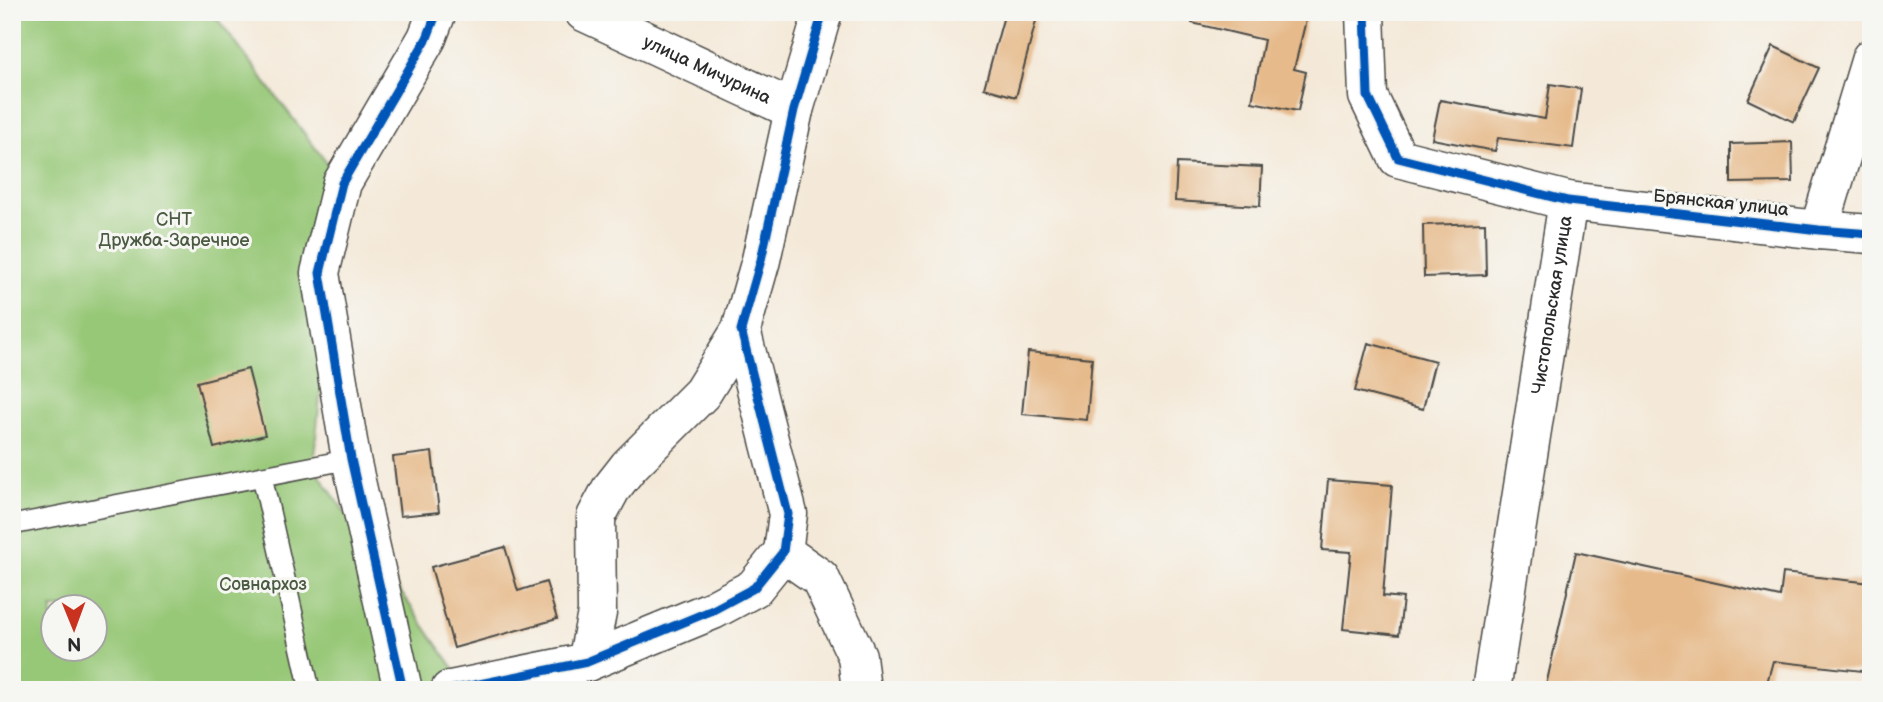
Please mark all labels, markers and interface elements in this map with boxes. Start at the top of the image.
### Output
street label: улица Мичурина [640,31,775,108]
street label: Брянская улица [1652,185,1790,221]
park label: СНТ Дружба-Заречное [98,209,250,251]
street label: Чистопольская улица [1527,214,1576,396]
park label: Совнархоз [219,574,307,595]
north arrow [38,594,108,664]
text: N [67,632,82,655]

